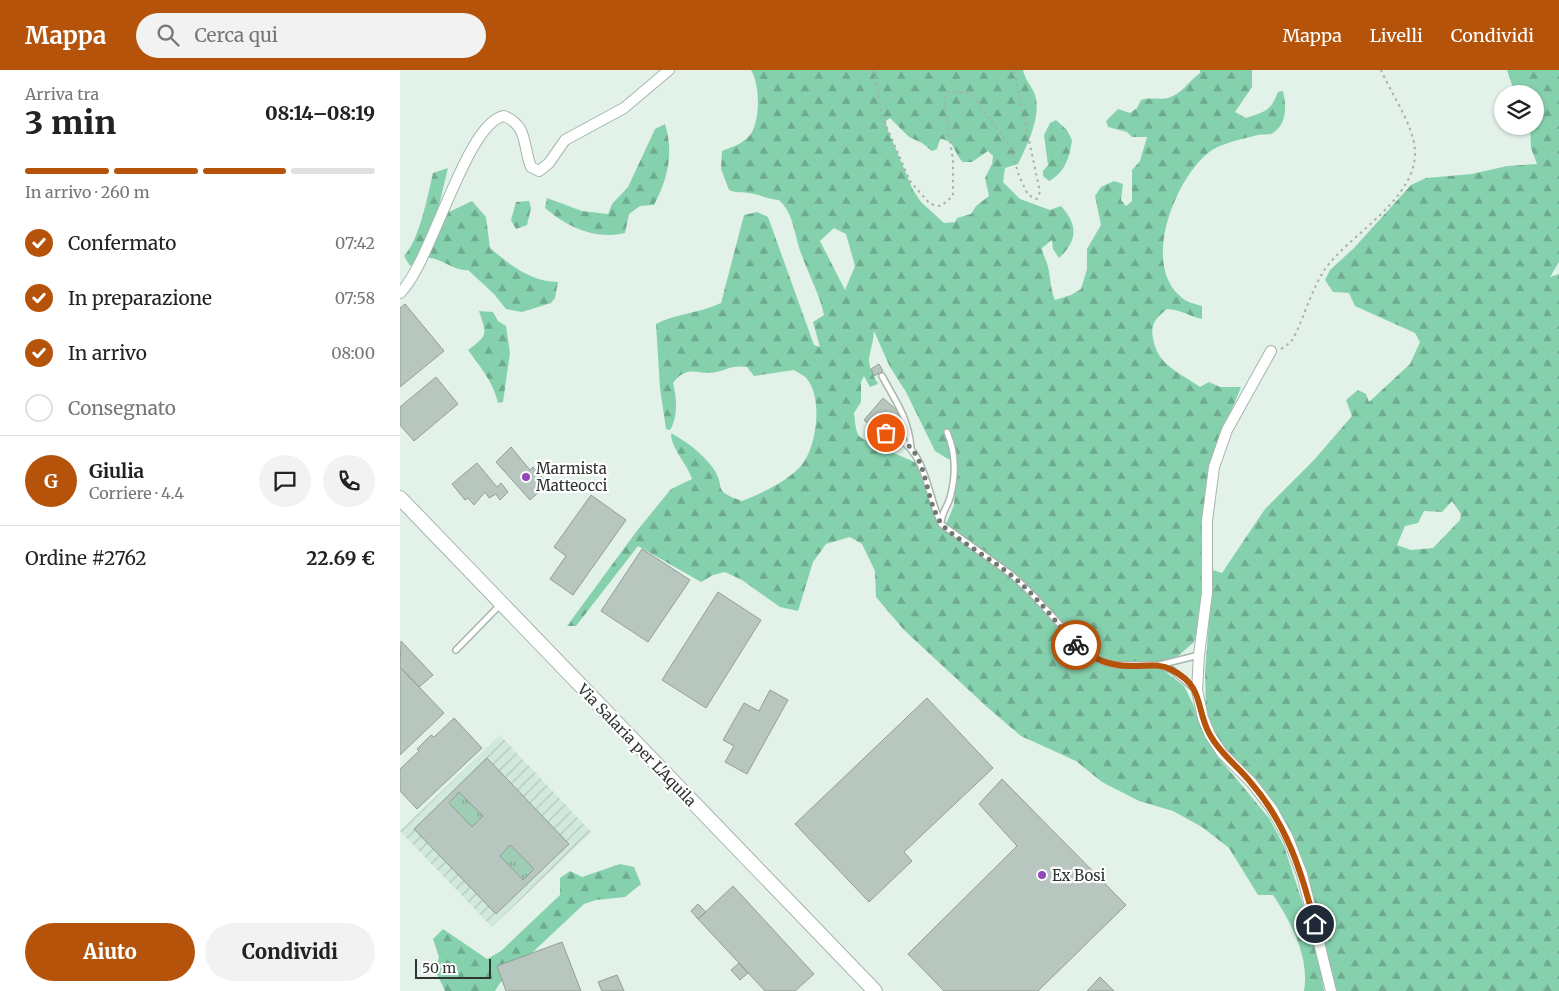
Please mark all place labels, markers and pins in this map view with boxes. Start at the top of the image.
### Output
pin [865,412,907,454]
place label: Marmista Matteocci [536,459,608,495]
marker: Marmista Matteocci [520,471,532,483]
place label: Ex Bosi [1052,866,1105,885]
marker: Ex Bosi [1036,869,1048,881]
pin [1294,903,1336,945]

